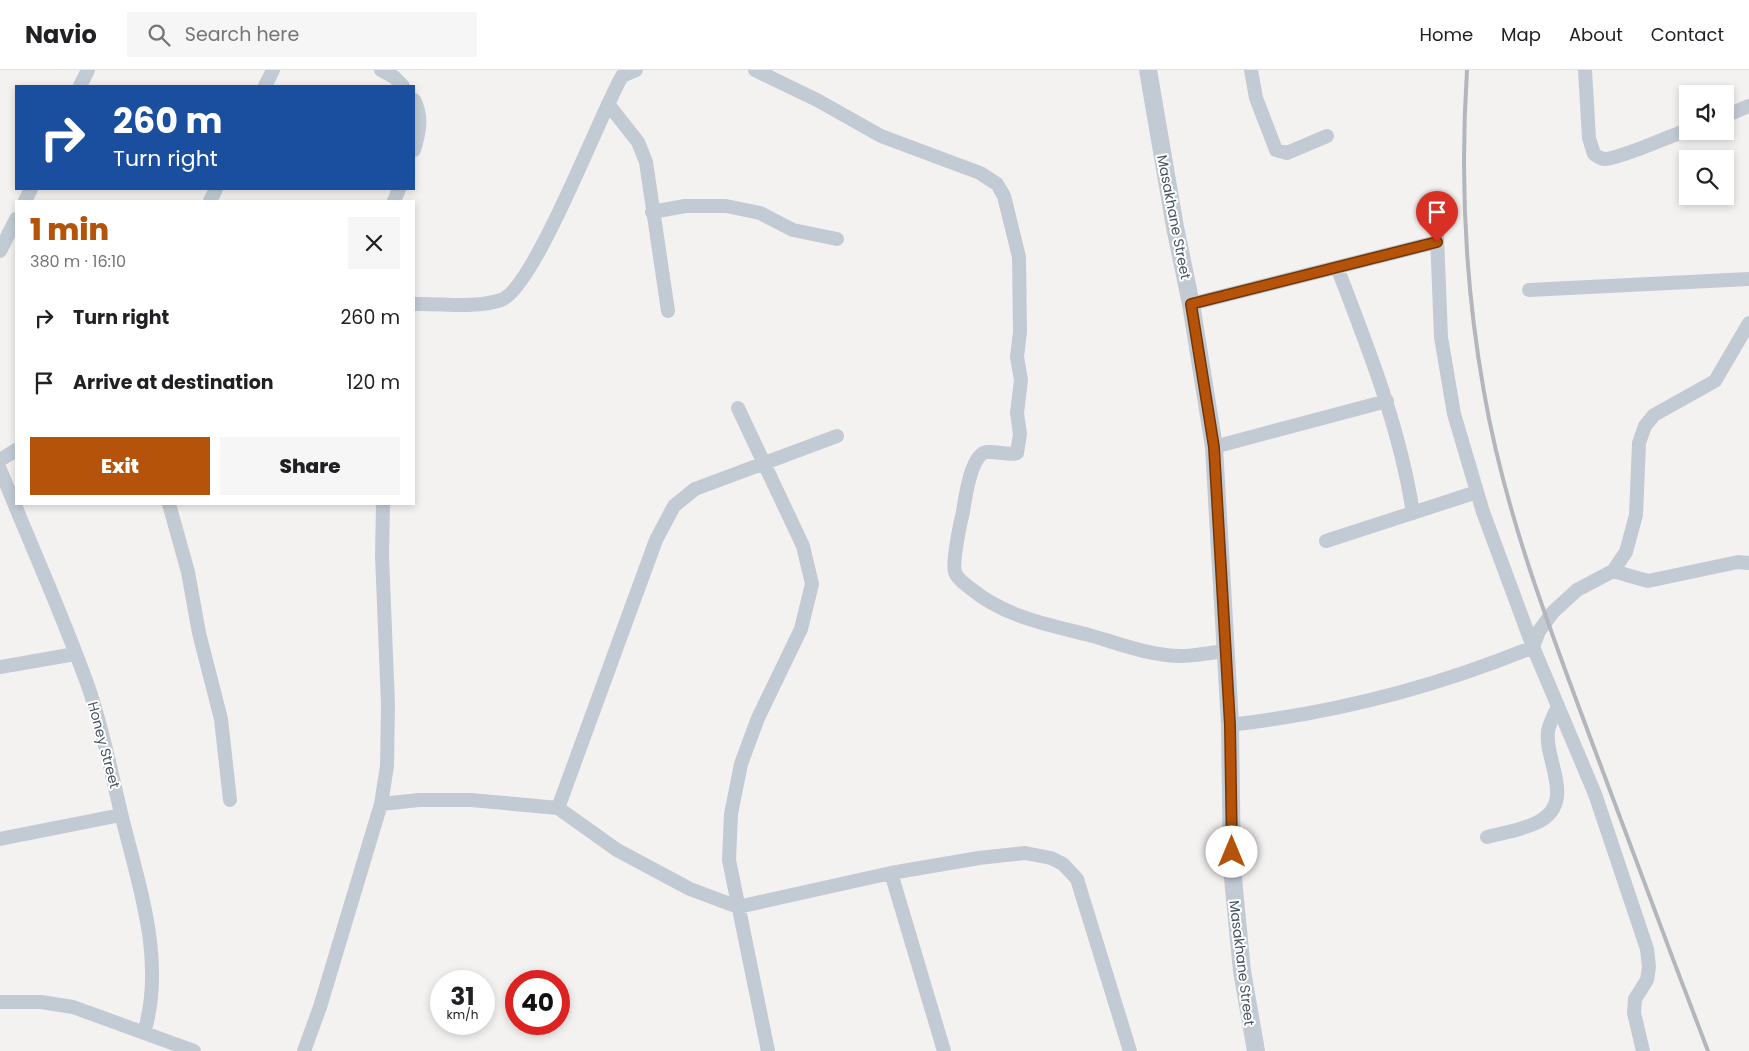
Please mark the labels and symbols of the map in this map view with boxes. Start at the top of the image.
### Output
street label: Masakhane Street [1152,153,1196,281]
pin [1416,191,1458,242]
street label: Honey Street [83,699,125,791]
position arrow [1205,825,1257,877]
street label: Masakhane Street [1224,899,1260,1027]
speed limit sign: 40 [505,970,570,1035]

